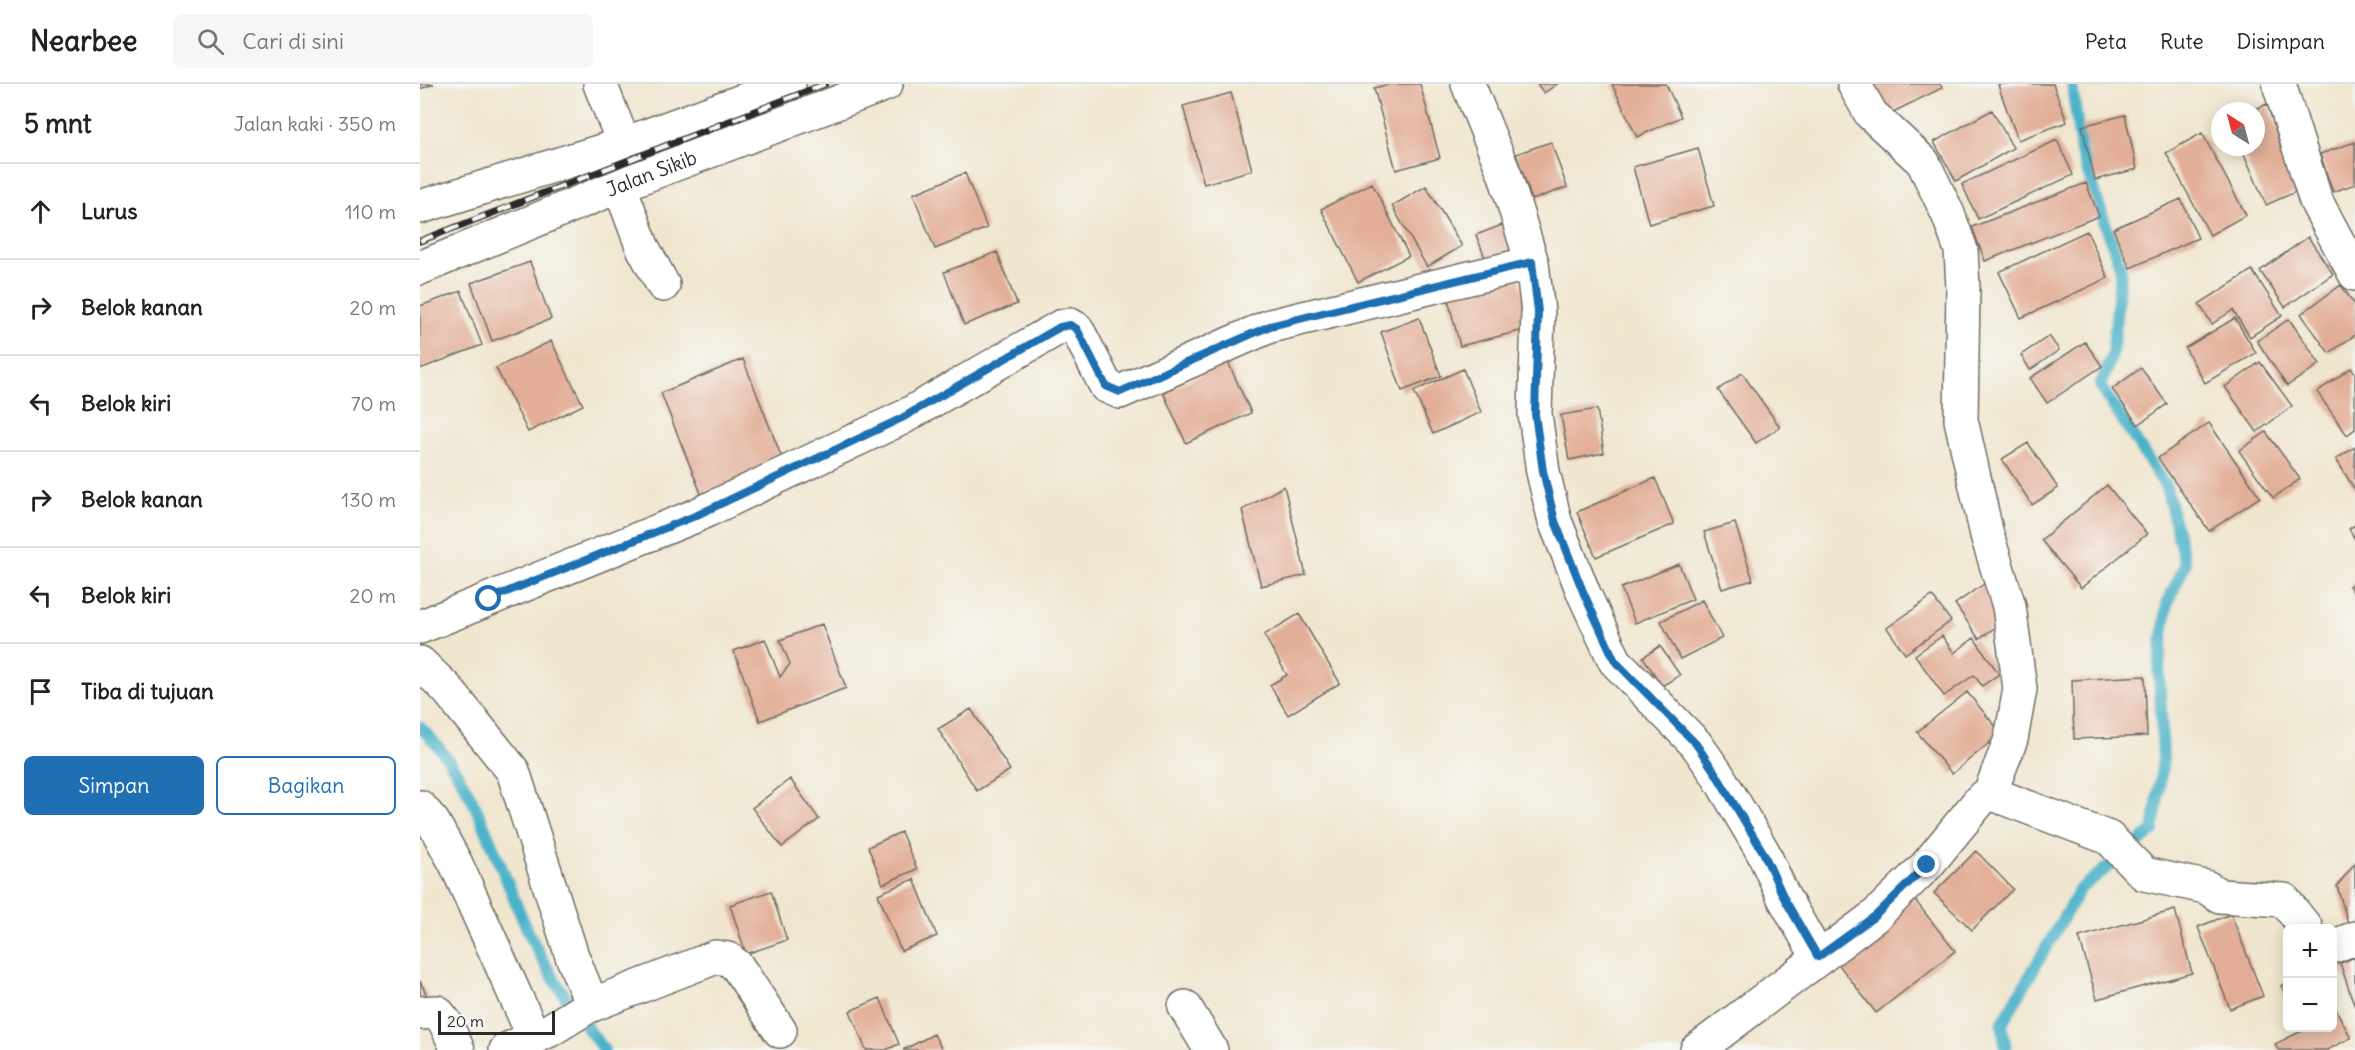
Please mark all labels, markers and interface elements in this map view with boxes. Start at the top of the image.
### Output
search box [173,14,593,68]
text: Nearbee [30,23,137,59]
icon: search [194,25,227,58]
text: Cari di sini [242,27,344,55]
text: Peta [2085,28,2127,55]
text: Rute [2160,28,2204,55]
text: Disimpan [2237,28,2325,55]
north arrow [2211,102,2265,156]
text: 5 mnt [24,107,92,140]
text: Jalan kaki · 350 m [234,111,396,136]
street label: Jalan Sikib [602,144,700,202]
icon: ahead [24,195,57,228]
text: Lurus [81,197,137,225]
text: 110 m [345,199,396,224]
icon: right [24,291,57,324]
text: Belok kanan [81,293,203,321]
text: 20 m [350,295,396,320]
icon: left [24,387,57,420]
text: Belok kiri [81,389,171,417]
text: 70 m [351,391,396,416]
icon: right [24,483,57,516]
text: Belok kanan [81,485,203,513]
text: 130 m [341,487,396,512]
icon: left [24,579,57,612]
text: Belok kiri [81,581,171,609]
text: 20 m [350,583,396,608]
route start [475,585,501,611]
icon: arrive [24,675,57,708]
text: Tiba di tujuan [81,677,214,705]
button: Simpan [24,756,204,815]
button: Bagikan [216,756,396,815]
route end [1913,851,1939,877]
map controls [2283,924,2337,1032]
button: + [2283,924,2337,978]
button: − [2283,978,2337,1032]
scale bar [438,1008,555,1036]
text: 20 m [447,1011,484,1031]

